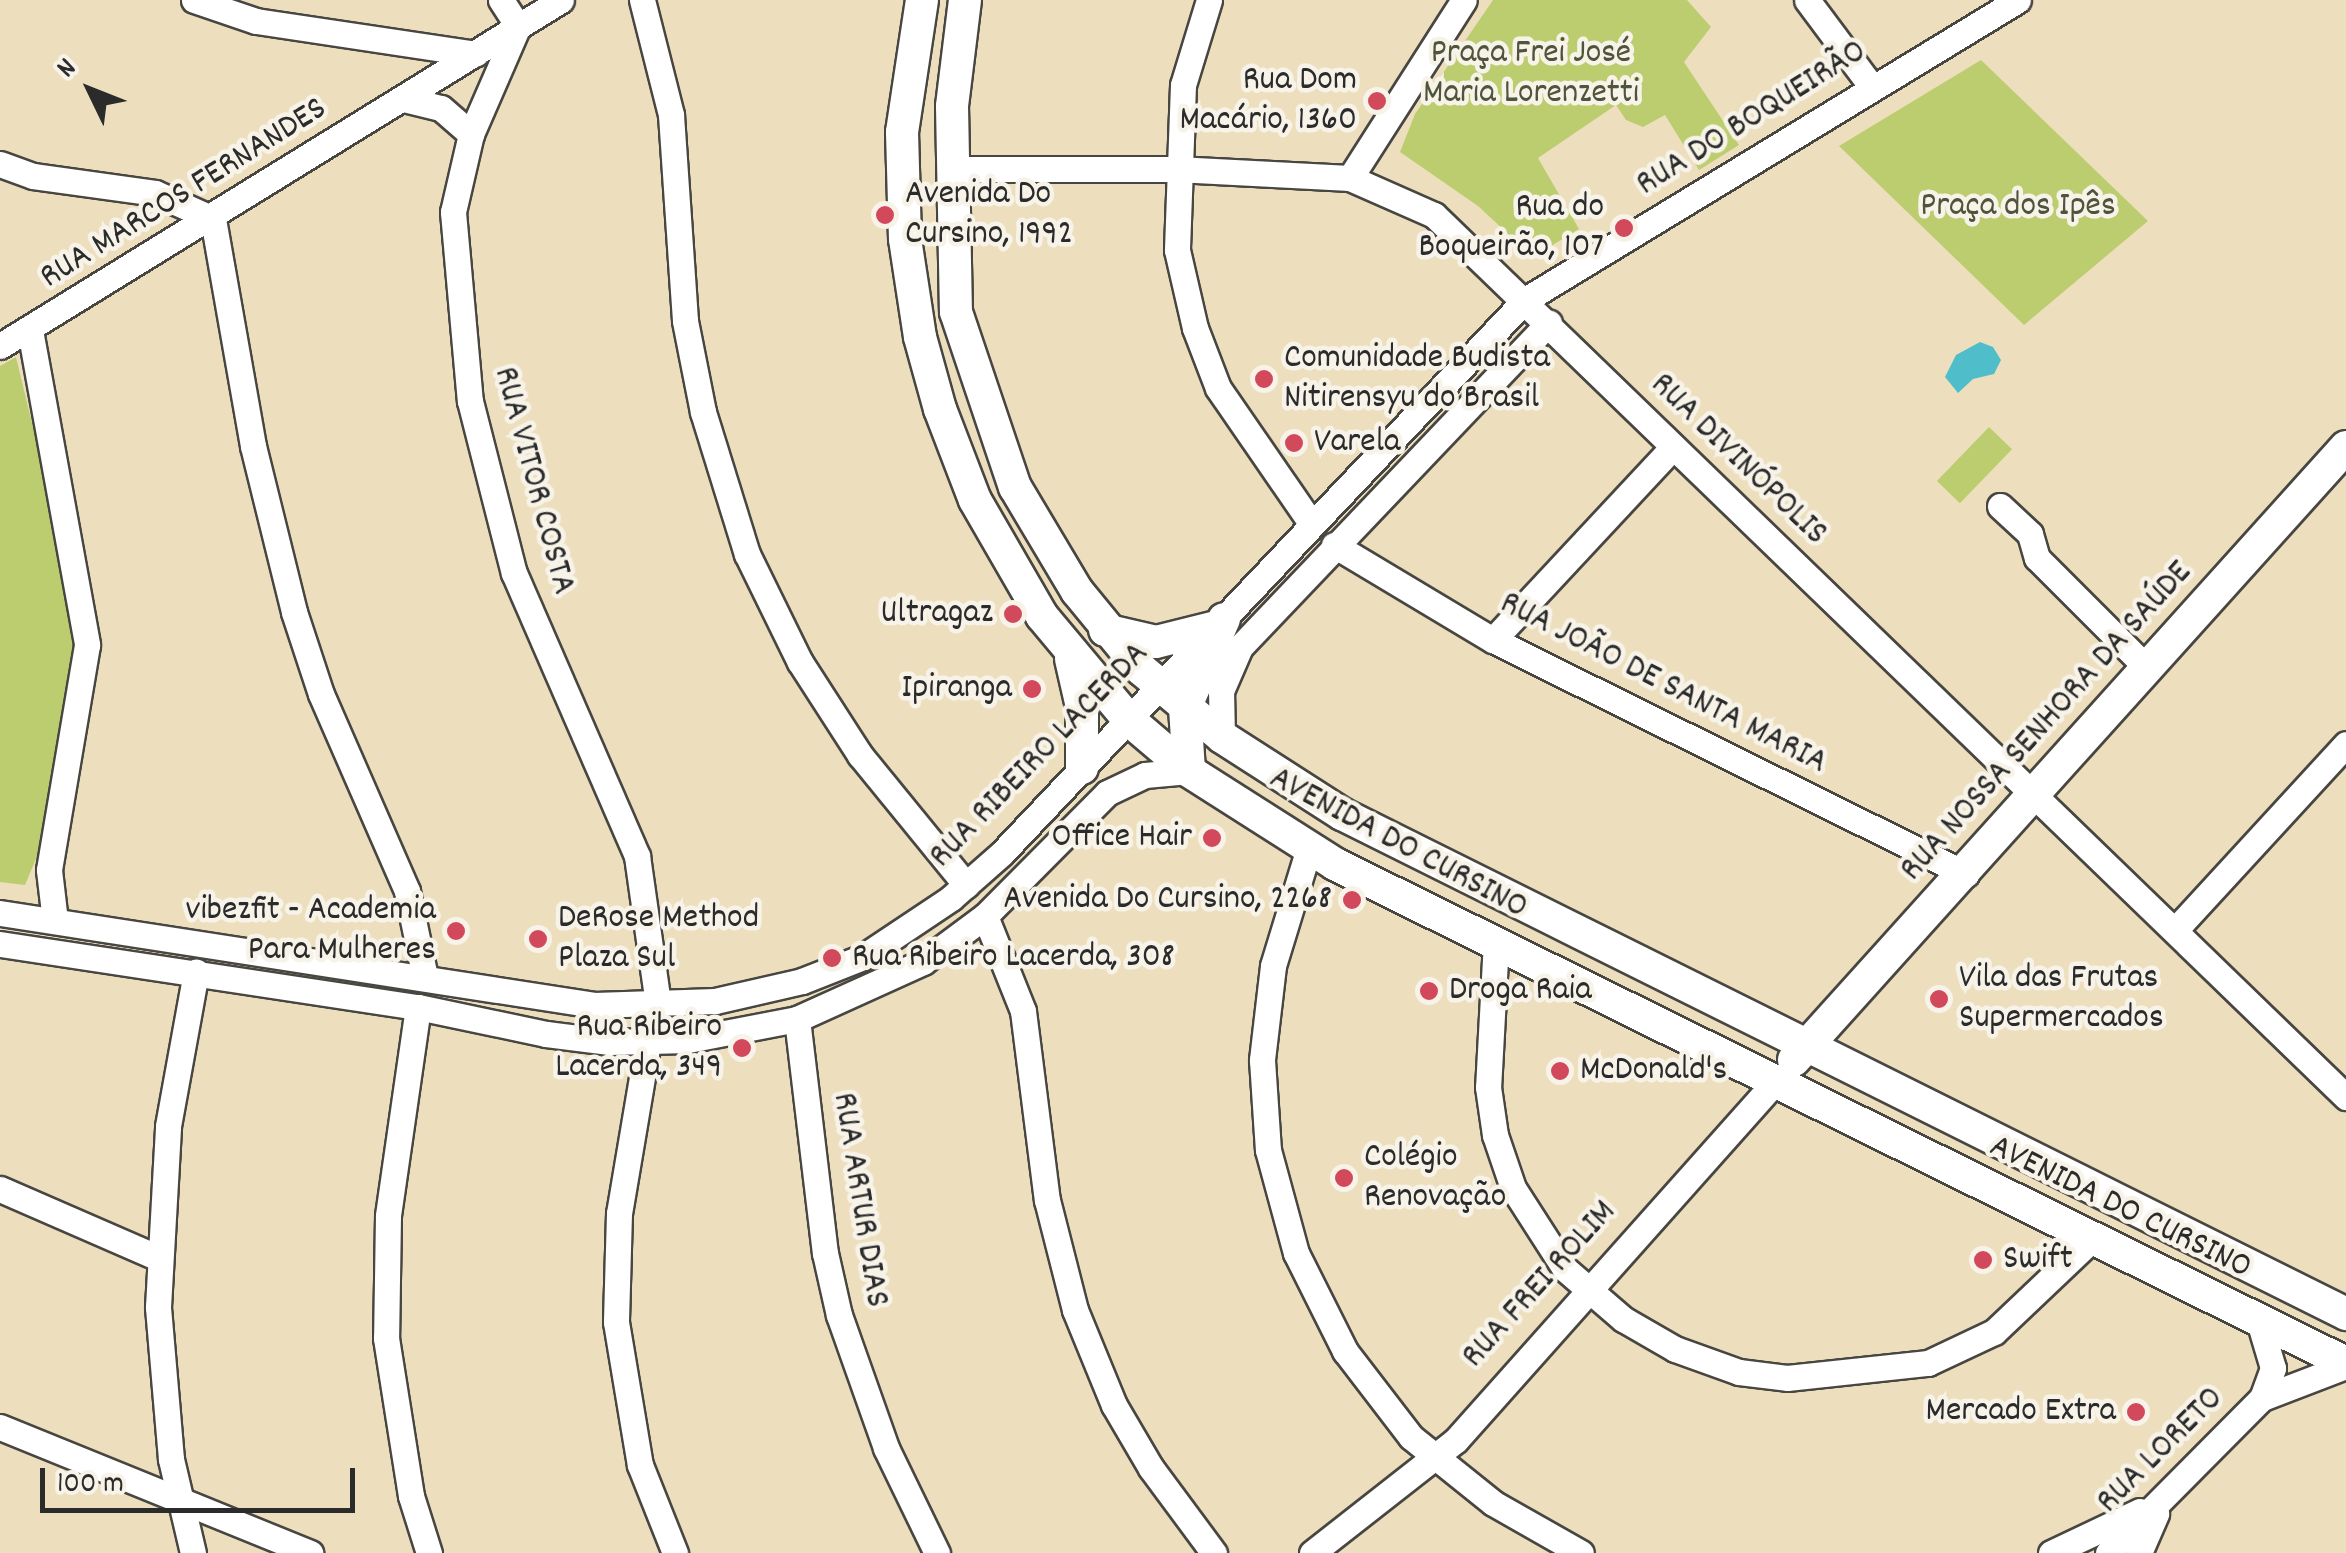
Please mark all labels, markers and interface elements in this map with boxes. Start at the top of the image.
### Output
street label: RUA DO BOQUEIRÃO [1629,31,1875,207]
park label: Praça Frei José Maria Lorenzetti [1423,33,1639,115]
north arrow [40,40,140,140]
text: N [49,51,87,88]
place label: Rua Dom Macário, 1360 [1179,60,1357,142]
street label: RUA MARCOS FERNANDES [33,89,335,299]
marker: Rua Dom Macário, 1360 [1366,90,1388,112]
place label: Avenida Do Cursino, 1992 [905,174,1073,256]
park label: Praça dos Ipês [1920,186,2116,228]
place label: Rua do Boqueirão, 107 [1419,187,1604,269]
marker: Avenida Do Cursino, 1992 [874,204,896,226]
marker: Rua do Boqueirão, 107 [1613,217,1635,239]
place label: Comunidade Budista Nitirensyu do Brasil [1284,338,1550,420]
street label: RUA VITOR COSTA [482,363,584,599]
street label: RUA DIVINÓPOLIS [1640,365,1836,555]
marker: Comunidade Budista Nitirensyu do Brasil [1253,368,1275,390]
place label: Varela [1314,422,1400,464]
marker: Varela [1283,432,1305,454]
street label: RUA NOSSA SENHORA DA SAÚDE [1892,553,2202,891]
street label: RUA JOÃO DE SANTA MARIA [1492,583,1834,785]
place label: Ultragaz [880,593,993,635]
marker: Ultragaz [1002,603,1024,625]
street label: RUA RIBEIRO LACERDA [921,634,1159,878]
place label: Ipiranga [901,668,1012,710]
marker: Ipiranga [1021,678,1043,700]
street label: AVENIDA DO CURSINO [1262,758,1534,930]
place label: Office Hair [1052,817,1192,859]
marker: Office Hair [1201,827,1223,849]
place label: Avenida Do Cursino, 2268 [1003,879,1332,921]
marker: Avenida Do Cursino, 2268 [1341,889,1363,911]
place label: vibezfit - Academia Para Mulheres [186,890,436,972]
place label: DeRose Method Plaza Sul [558,898,759,980]
marker: vibezfit - Academia Para Mulheres [445,920,467,942]
marker: DeRose Method Plaza Sul [527,928,549,950]
place label: Rua Ribeiro Lacerda, 308 [852,937,1175,979]
marker: Rua Ribeiro Lacerda, 308 [821,947,843,969]
place label: Vila das Frutas Supermercados [1959,958,2164,1040]
place label: Droga Raia [1449,970,1592,1012]
marker: Droga Raia [1418,980,1440,1002]
marker: Vila das Frutas Supermercados [1928,988,1950,1010]
place label: Rua Ribeiro Lacerda, 349 [555,1007,722,1089]
marker: Rua Ribeiro Lacerda, 349 [731,1037,753,1059]
place label: McDonald's [1580,1050,1727,1092]
marker: McDonald's [1549,1060,1571,1082]
street label: RUA ARTUR DIAS [821,1090,897,1310]
street label: AVENIDA DO CURSINO [1982,1126,2258,1290]
place label: Colégio Renovação [1364,1137,1506,1219]
marker: Colégio Renovação [1333,1167,1355,1189]
street label: RUA FREI ROLIM [1454,1192,1626,1378]
place label: Swift [2003,1239,2073,1281]
marker: Swift [1972,1249,1994,1271]
street label: RUA LORETO [2089,1379,2233,1523]
place label: Mercado Extra [1925,1391,2116,1433]
marker: Mercado Extra [2125,1401,2147,1423]
scale bar [45,1448,360,1510]
text: 100 m [57,1464,124,1507]

